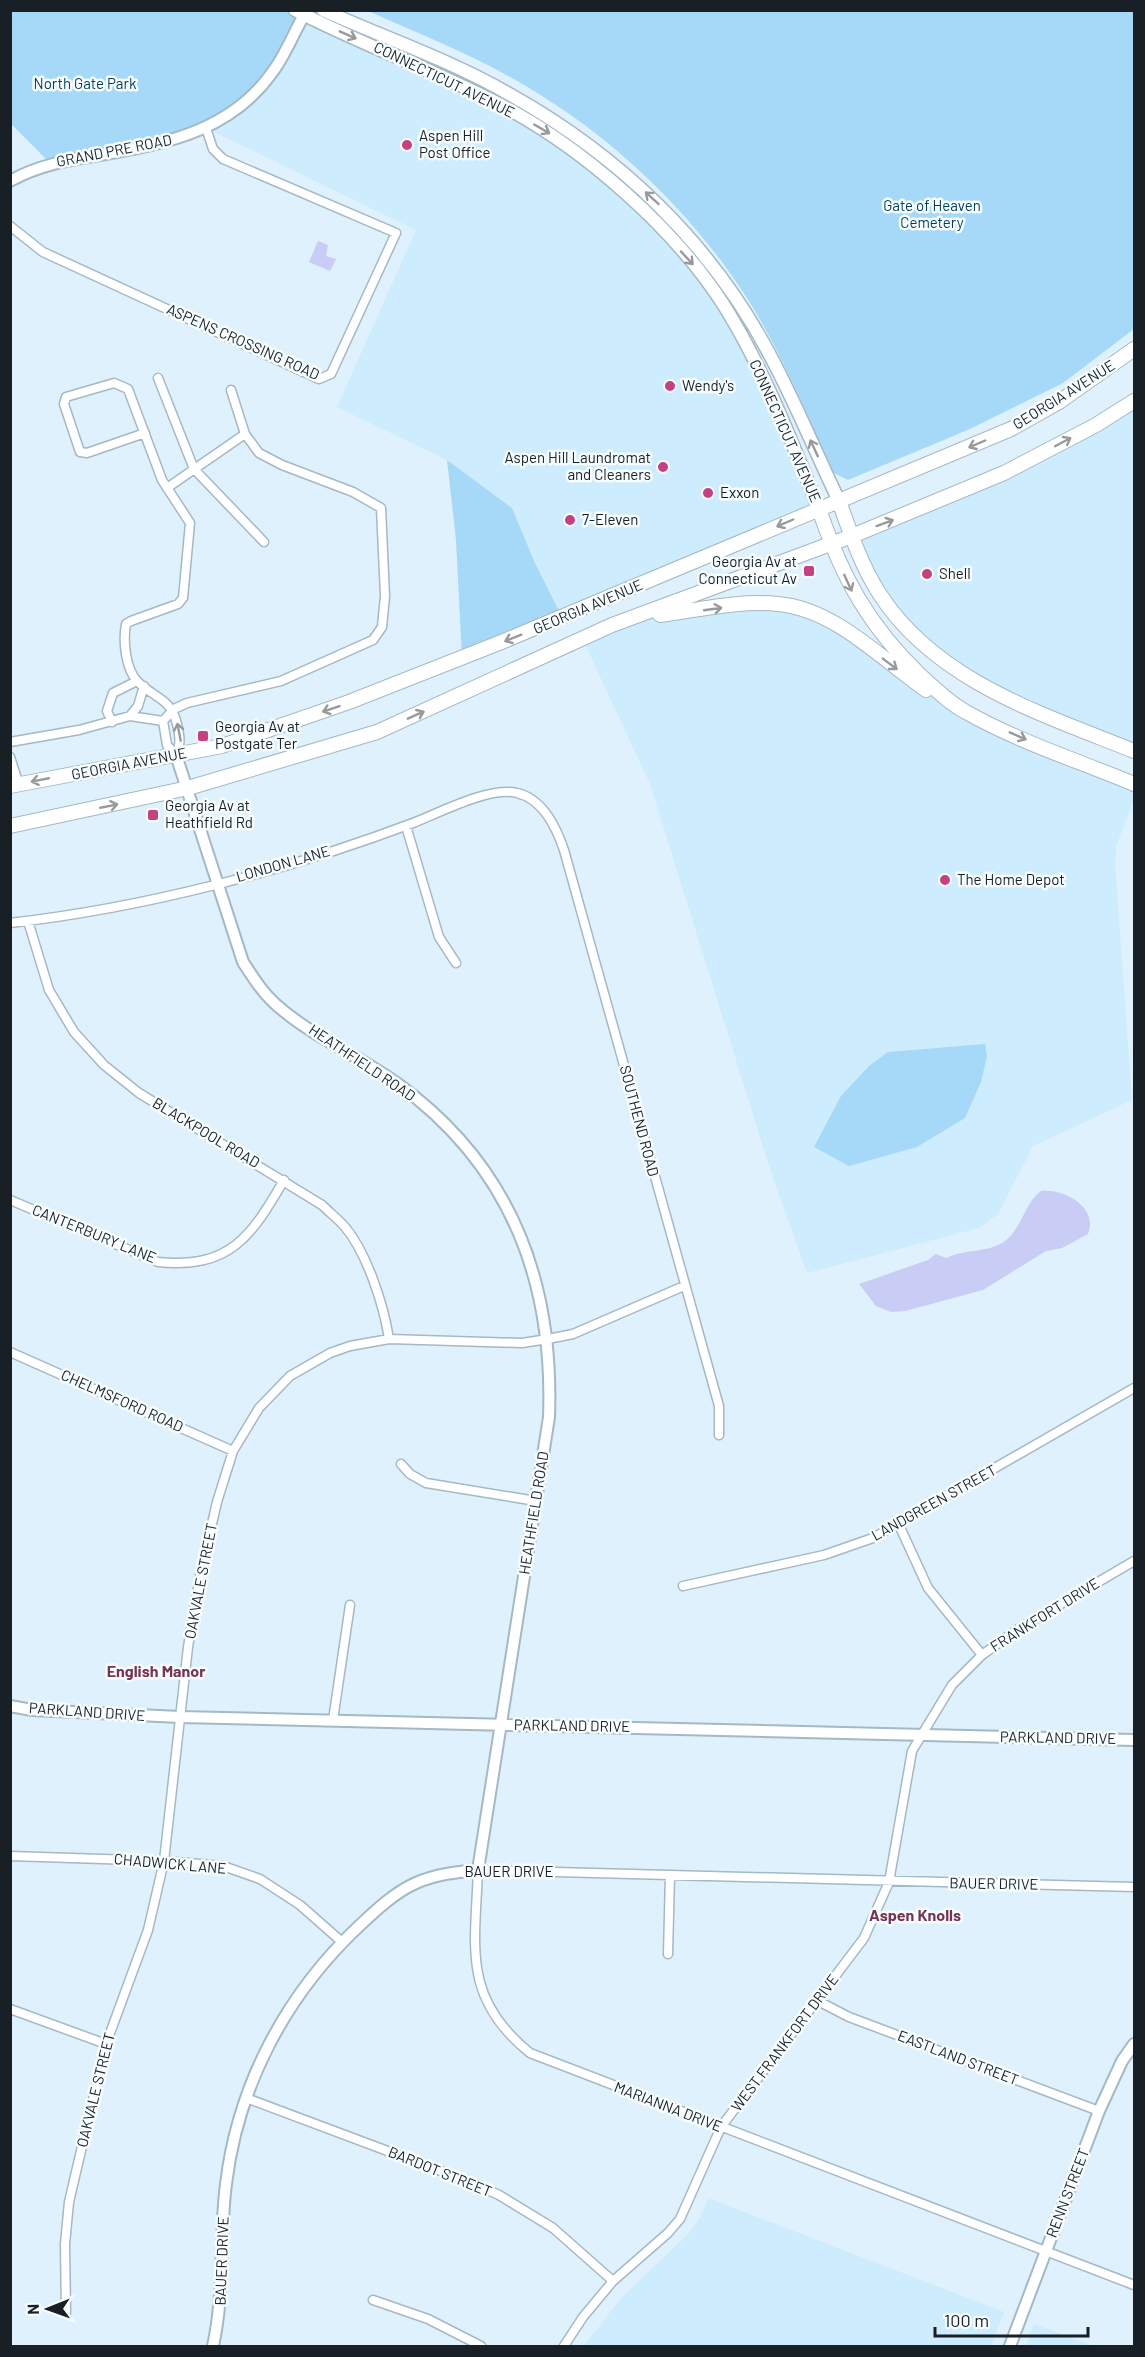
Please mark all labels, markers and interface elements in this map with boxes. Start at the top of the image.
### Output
one-way arrow [338,29,356,41]
street label: CONNECTICUT AVENUE [371,37,518,121]
park label: North Gate Park [34,74,137,92]
one-way arrow [533,123,550,135]
place label: Aspen Hill Post Office [419,126,491,161]
street label: GRAND PRE ROAD [55,130,173,170]
marker: Aspen Hill Post Office [400,138,414,152]
one-way arrow [645,191,660,205]
park label: Gate of Heaven Cemetery [883,196,981,231]
one-way arrow [680,250,694,265]
street label: ASPENS CROSSING ROAD [164,299,323,383]
street label: GEORGIA AVENUE [1009,356,1118,433]
street label: CONNECTICUT AVENUE [746,357,825,505]
place label: Wendy's [682,376,734,394]
marker: Wendy's [663,379,677,393]
one-way arrow [1054,436,1072,448]
one-way arrow [808,439,820,457]
one-way arrow [968,439,986,450]
place label: Aspen Hill Laundromat and Cleaners [504,448,651,483]
marker: Aspen Hill Laundromat and Cleaners [656,460,670,474]
place label: Exxon [720,483,759,501]
marker: Exxon [701,486,715,500]
place label: 7-Eleven [582,510,638,528]
marker: 7-Eleven [563,513,577,527]
one-way arrow [876,516,894,527]
one-way arrow [776,518,795,529]
place label: Georgia Av at Connecticut Av [698,552,797,587]
marker: Georgia Av at Connecticut Av [802,564,816,578]
place label: Shell [939,564,971,582]
marker: Shell [920,567,934,581]
one-way arrow [843,573,855,591]
street label: GEORGIA AVENUE [530,575,645,637]
one-way arrow [702,603,722,614]
one-way arrow [504,633,522,644]
one-way arrow [882,658,898,671]
one-way arrow [322,704,341,715]
one-way arrow [407,708,425,720]
place label: Georgia Av at Postgate Ter [215,717,300,752]
one-way arrow [173,723,184,743]
marker: Georgia Av at Postgate Ter [196,729,210,743]
one-way arrow [1008,731,1026,742]
street label: GEORGIA AVENUE [70,743,188,783]
one-way arrow [31,775,51,786]
place label: Georgia Av at Heathfield Rd [165,796,253,831]
one-way arrow [99,800,118,811]
marker: Georgia Av at Heathfield Rd [146,808,160,822]
street label: LONDON LANE [234,841,332,885]
place label: The Home Depot [957,870,1065,888]
marker: The Home Depot [938,873,952,887]
street label: HEATHFIELD ROAD [306,1020,419,1104]
street label: SOUTHEND ROAD [616,1063,663,1178]
street label: BLACKPOOL ROAD [150,1093,263,1171]
street label: CANTERBURY LANE [30,1200,159,1266]
street label: CHELMSFORD ROAD [58,1365,186,1435]
street label: HEATHFIELD ROAD [514,1450,552,1576]
street label: LANDGREEN STREET [868,1460,999,1544]
street label: OAKVALE STREET [180,1521,220,1640]
street label: FRANKFORT DRIVE [987,1573,1102,1655]
district label: English Manor [107,1661,205,1680]
street label: PARKLAND DRIVE [28,1698,146,1724]
street label: PARKLAND DRIVE [514,1715,630,1735]
street label: PARKLAND DRIVE [1000,1727,1116,1747]
street label: CHADWICK LANE [113,1849,227,1877]
street label: BAUER DRIVE [464,1862,554,1880]
street label: BAUER DRIVE [949,1873,1039,1893]
district label: Aspen Knolls [869,1905,961,1924]
street label: WEST FRANKFORT DRIVE [727,1970,842,2115]
street label: EASTLAND STREET [895,2026,1021,2088]
street label: OAKVALE STREET [72,2031,118,2149]
street label: MARIANNA DRIVE [612,2077,725,2135]
street label: BARDOT STREET [386,2142,495,2200]
street label: RENN STREET [1042,2145,1092,2240]
street label: BAUER DRIVE [210,2216,232,2306]
north arrow [18,2279,78,2339]
scale bar [935,2300,1088,2338]
text: N [23,2304,42,2315]
text: 100 m [944,2309,989,2331]

